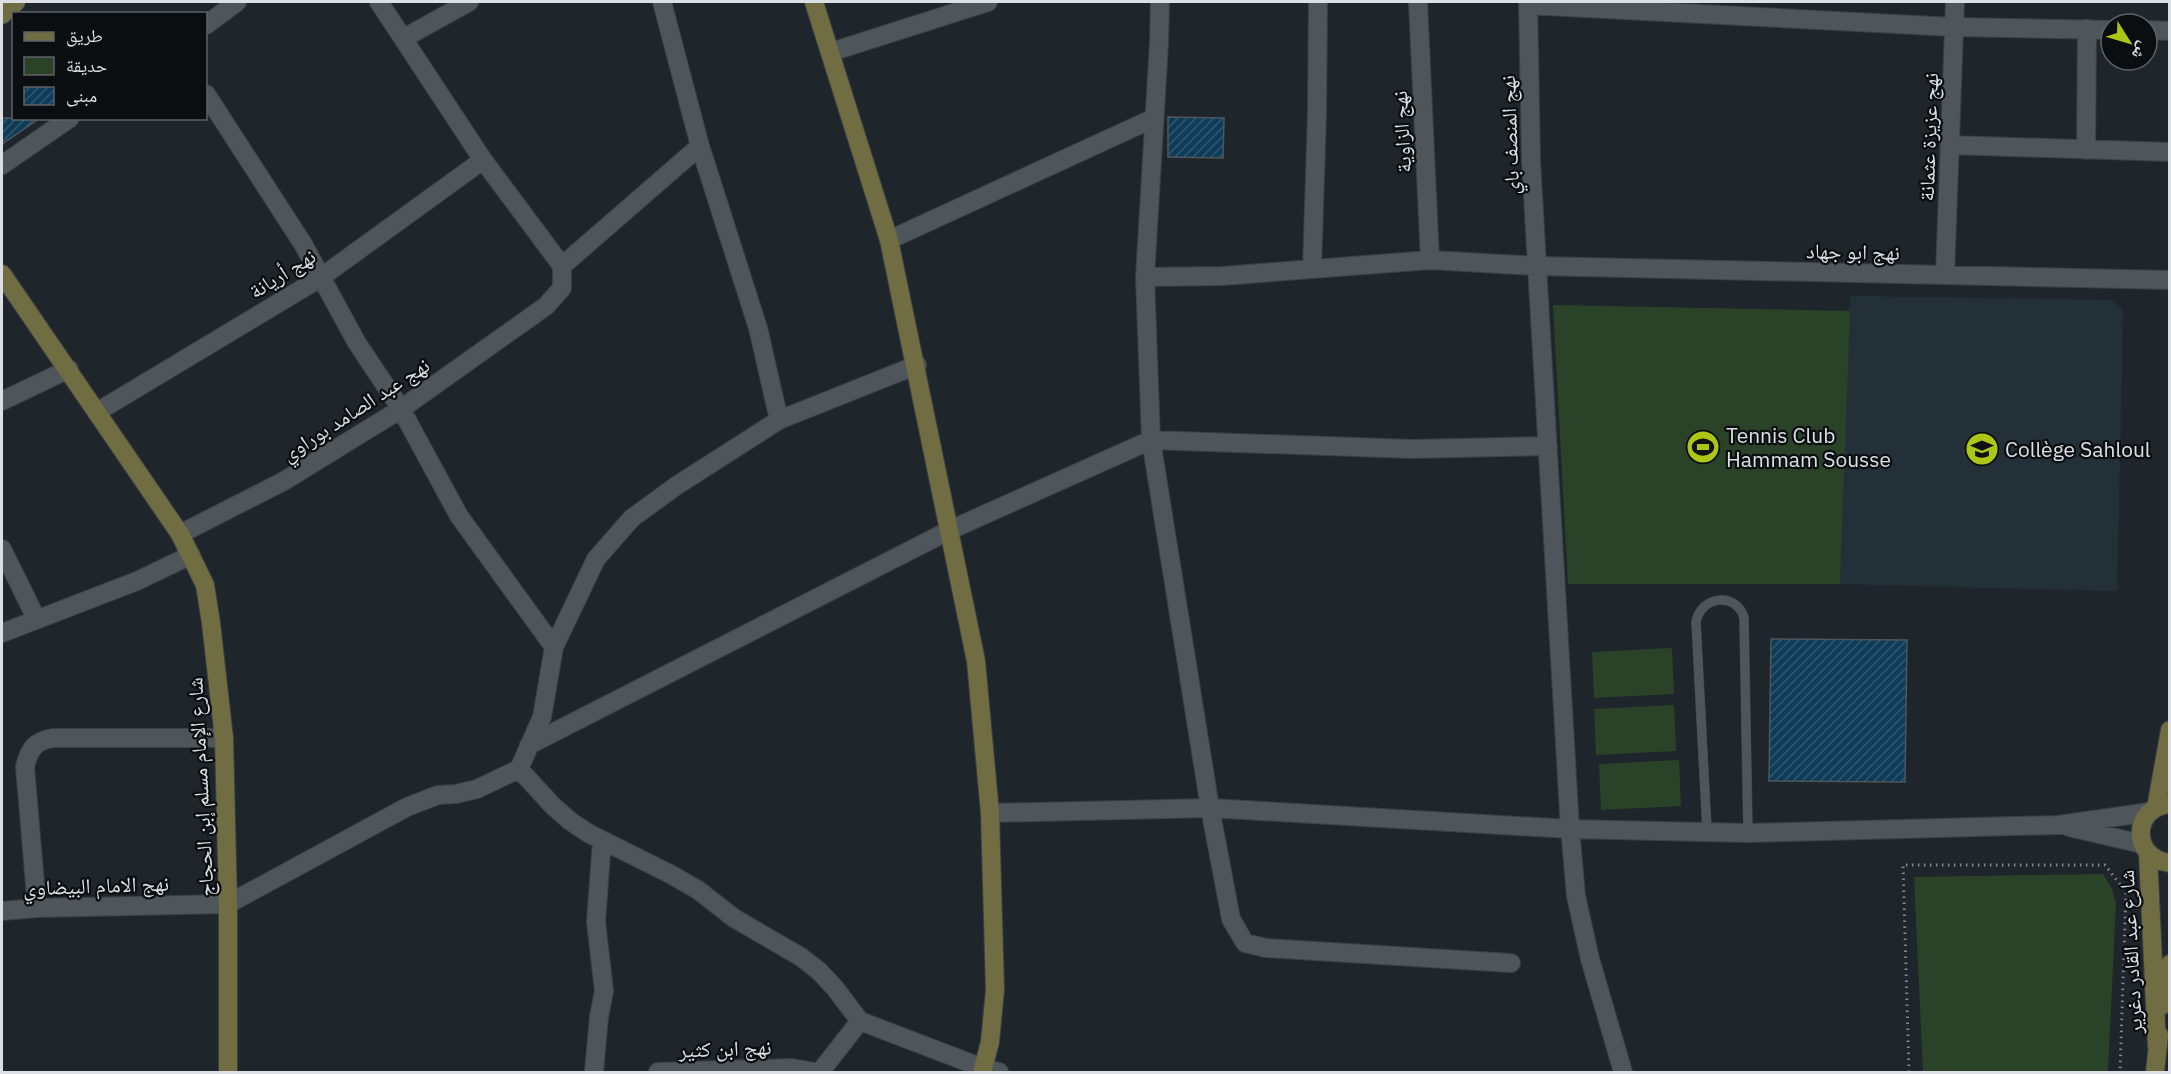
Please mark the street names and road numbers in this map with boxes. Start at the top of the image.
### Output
street label: نهج عزيزة عثمانة [1912,72,1944,202]
street label: نهج المنصف باي [1493,75,1528,195]
street label: نهج الزاوية [1385,90,1417,174]
street label: نهج ابو جهاد [1806,236,1900,266]
street label: نهج أريانة [243,242,321,304]
street label: نهج عبد الصامد بوراوي [275,351,436,470]
street label: شارع اﻹمام مسلم إبن الحجاج [180,677,221,897]
street label: نهج الامام البيضاوي [22,868,170,905]
street label: شارع عبد القادر دغرير [2112,869,2148,1036]
street label: نهج ابن كثير [677,1032,772,1064]

